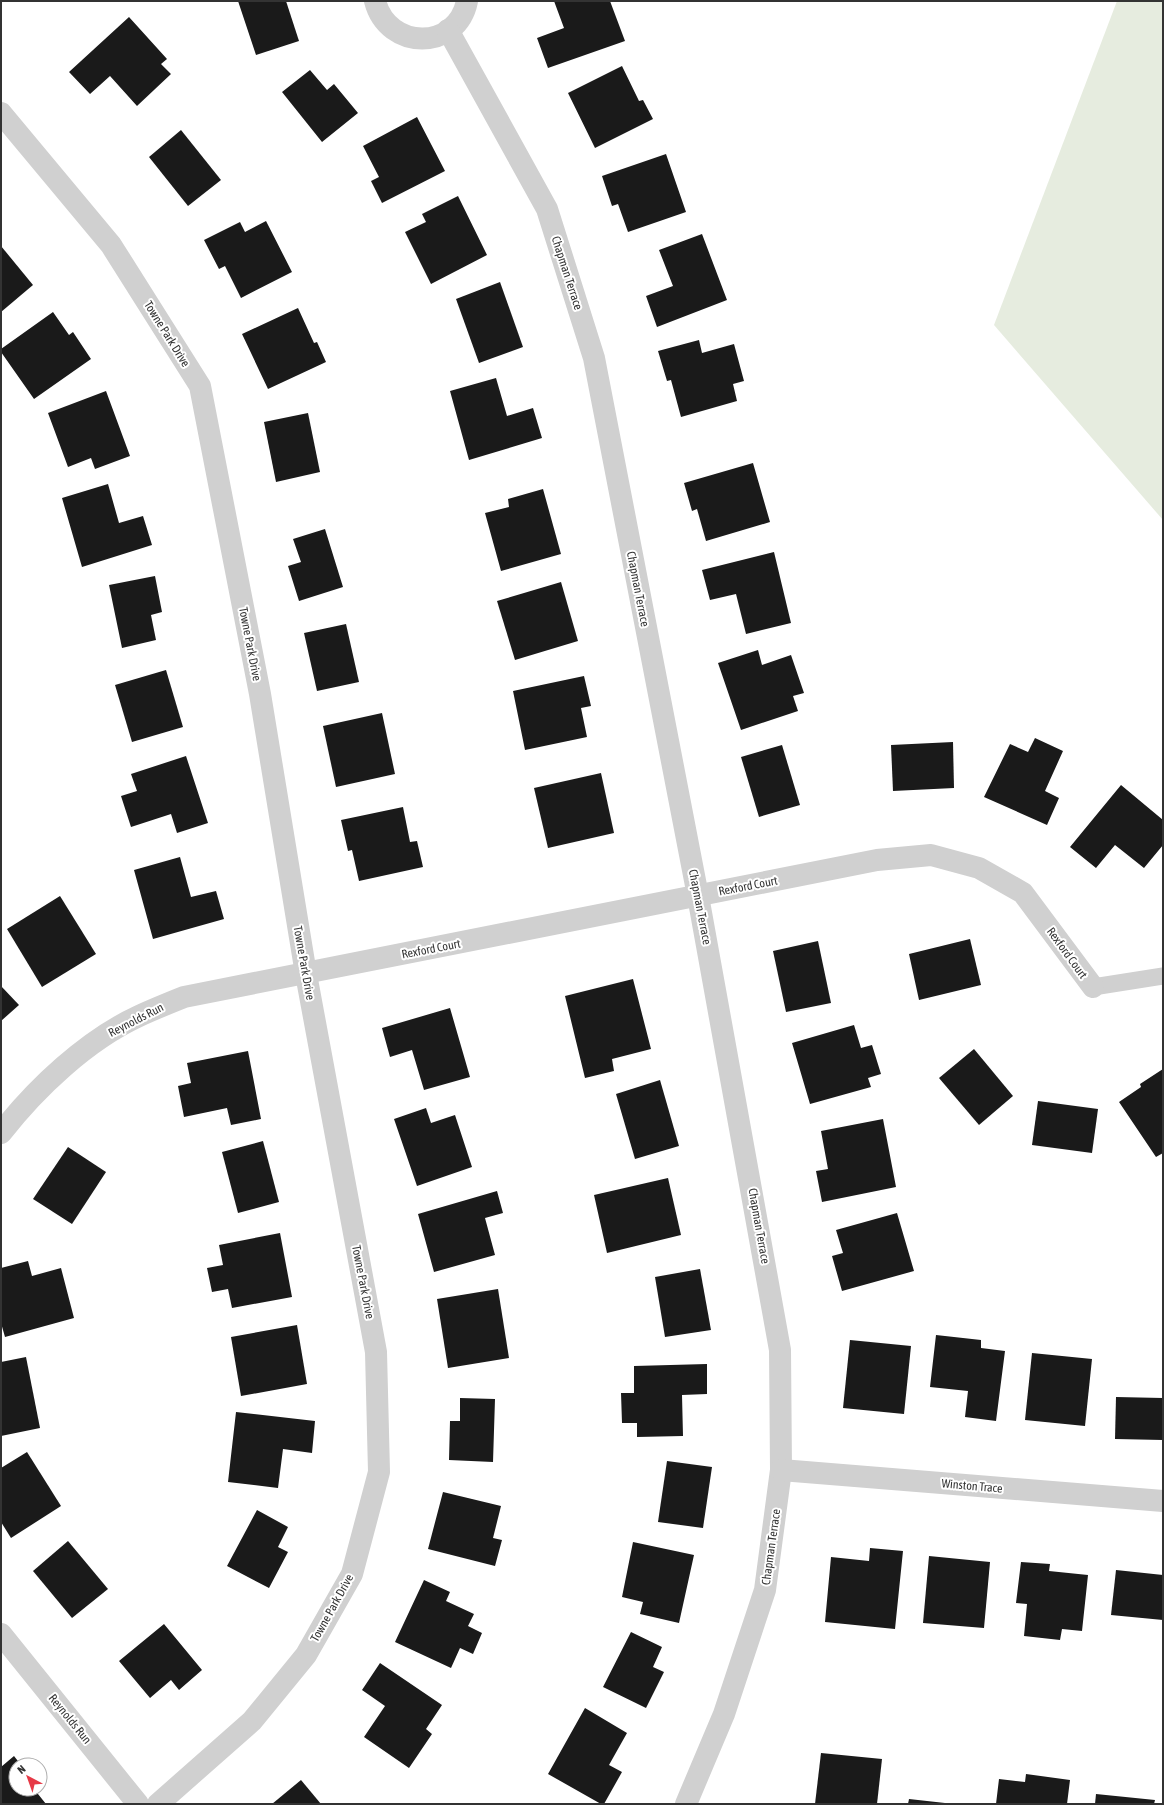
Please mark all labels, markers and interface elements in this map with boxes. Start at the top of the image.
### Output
street label: Chapman Terrace [549,234,585,312]
street label: Towne Park Drive [141,298,193,370]
street label: Chapman Terrace [624,550,652,628]
street label: Towne Park Drive [236,606,264,682]
street label: Chapman Terrace [686,868,714,946]
street label: Rexford Court [717,873,779,899]
street label: Towne Park Drive [291,925,317,1001]
street label: Rexford Court [1044,925,1091,982]
street label: Rexford Court [400,936,462,962]
street label: Reynolds Run [106,1000,166,1040]
street label: Chapman Terrace [745,1187,773,1265]
street label: Towne Park Drive [349,1244,377,1320]
street label: Winston Trace [941,1476,1003,1496]
street label: Chapman Terrace [759,1508,783,1586]
street label: Towne Park Drive [308,1572,356,1644]
street label: Reynolds Run [46,1691,94,1747]
north arrow [8,1757,48,1797]
text: N [15,1763,28,1776]

